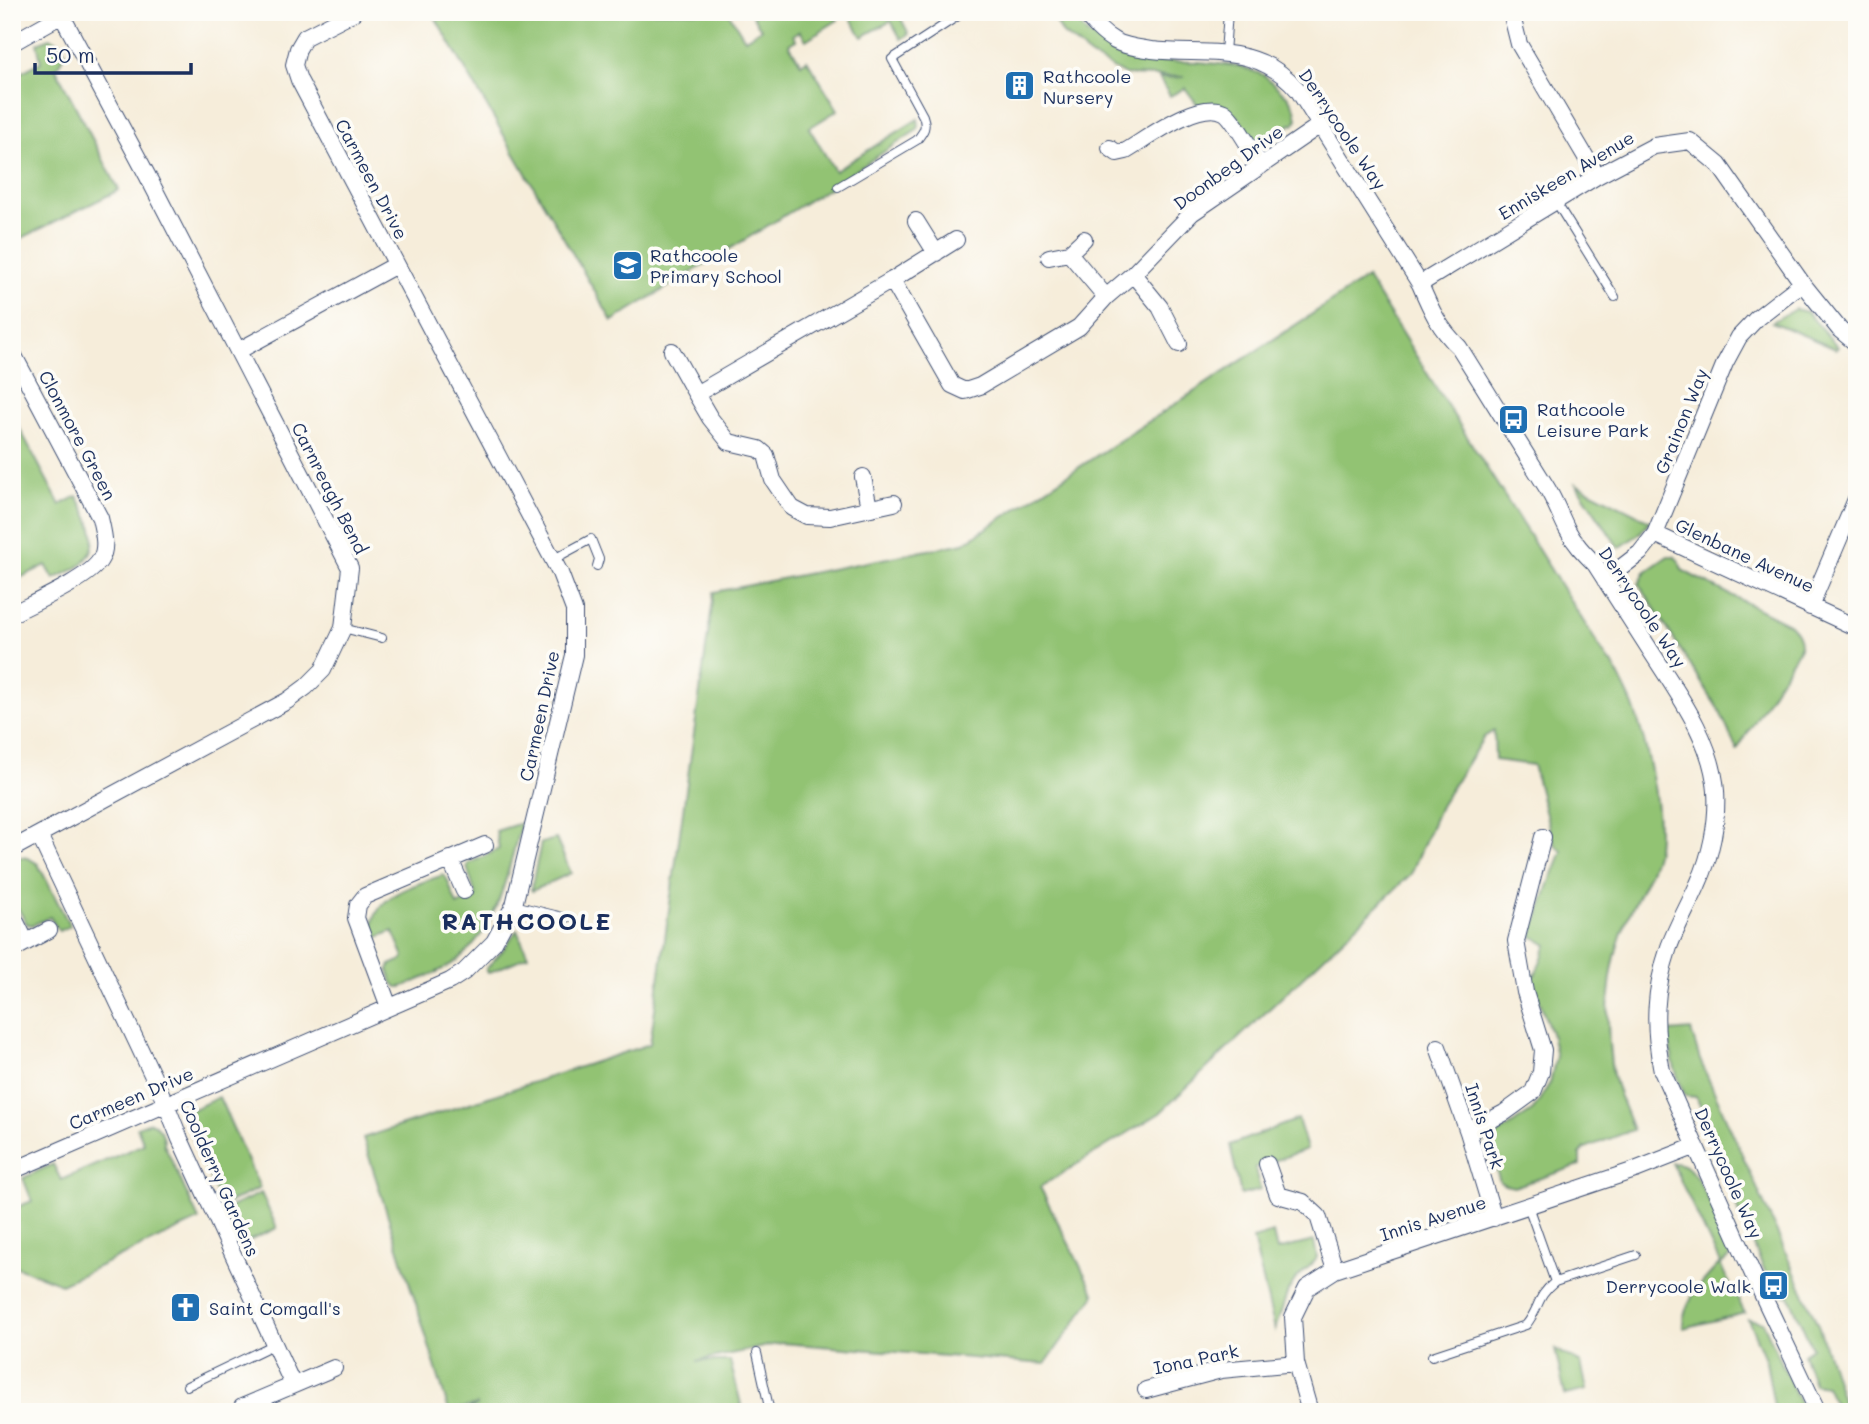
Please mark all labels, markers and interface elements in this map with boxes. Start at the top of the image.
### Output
scale bar [35,32,191,76]
text: 50 m [46,41,95,68]
place label: Rathcoole Nursery [1043,64,1131,109]
street label: Derrycoole Way [1294,64,1392,194]
building icon: Rathcoole Nursery [1003,69,1037,103]
street label: Carmeen Drive [330,115,414,243]
street label: Doonbeg Drive [1168,119,1288,215]
street label: Enniskeen Avenue [1494,125,1638,225]
place label: Rathcoole Primary School [650,243,782,288]
school or university icon: Rathcoole Primary School [610,248,644,282]
street label: Grainon Way [1649,365,1713,477]
street label: Clonmore Green [34,366,122,504]
place label: Rathcoole Leisure Park [1537,397,1648,442]
bus stop icon: Rathcoole Leisure Park [1497,402,1531,436]
street label: Carnreagh Bend [287,418,373,558]
street label: Glenbane Avenue [1672,512,1818,598]
street label: Derrycoole Way [1594,542,1692,672]
street label: Carmeen Drive [513,648,565,784]
district label: RATHCOOLE [442,905,612,936]
street label: Carmeen Drive [65,1061,197,1135]
street label: Innis Park [1460,1080,1510,1172]
street label: Coolderry Gardens [175,1096,265,1260]
street label: Derrycoole Way [1689,1104,1769,1242]
street label: Innis Avenue [1377,1190,1489,1246]
bus stop icon: Derrycoole Walk [1757,1269,1791,1303]
place label: Derrycoole Walk [1606,1274,1751,1298]
church icon: Saint Comgall's [169,1291,203,1325]
place label: Saint Comgall's [209,1296,341,1320]
street label: Iona Park [1151,1338,1241,1380]

